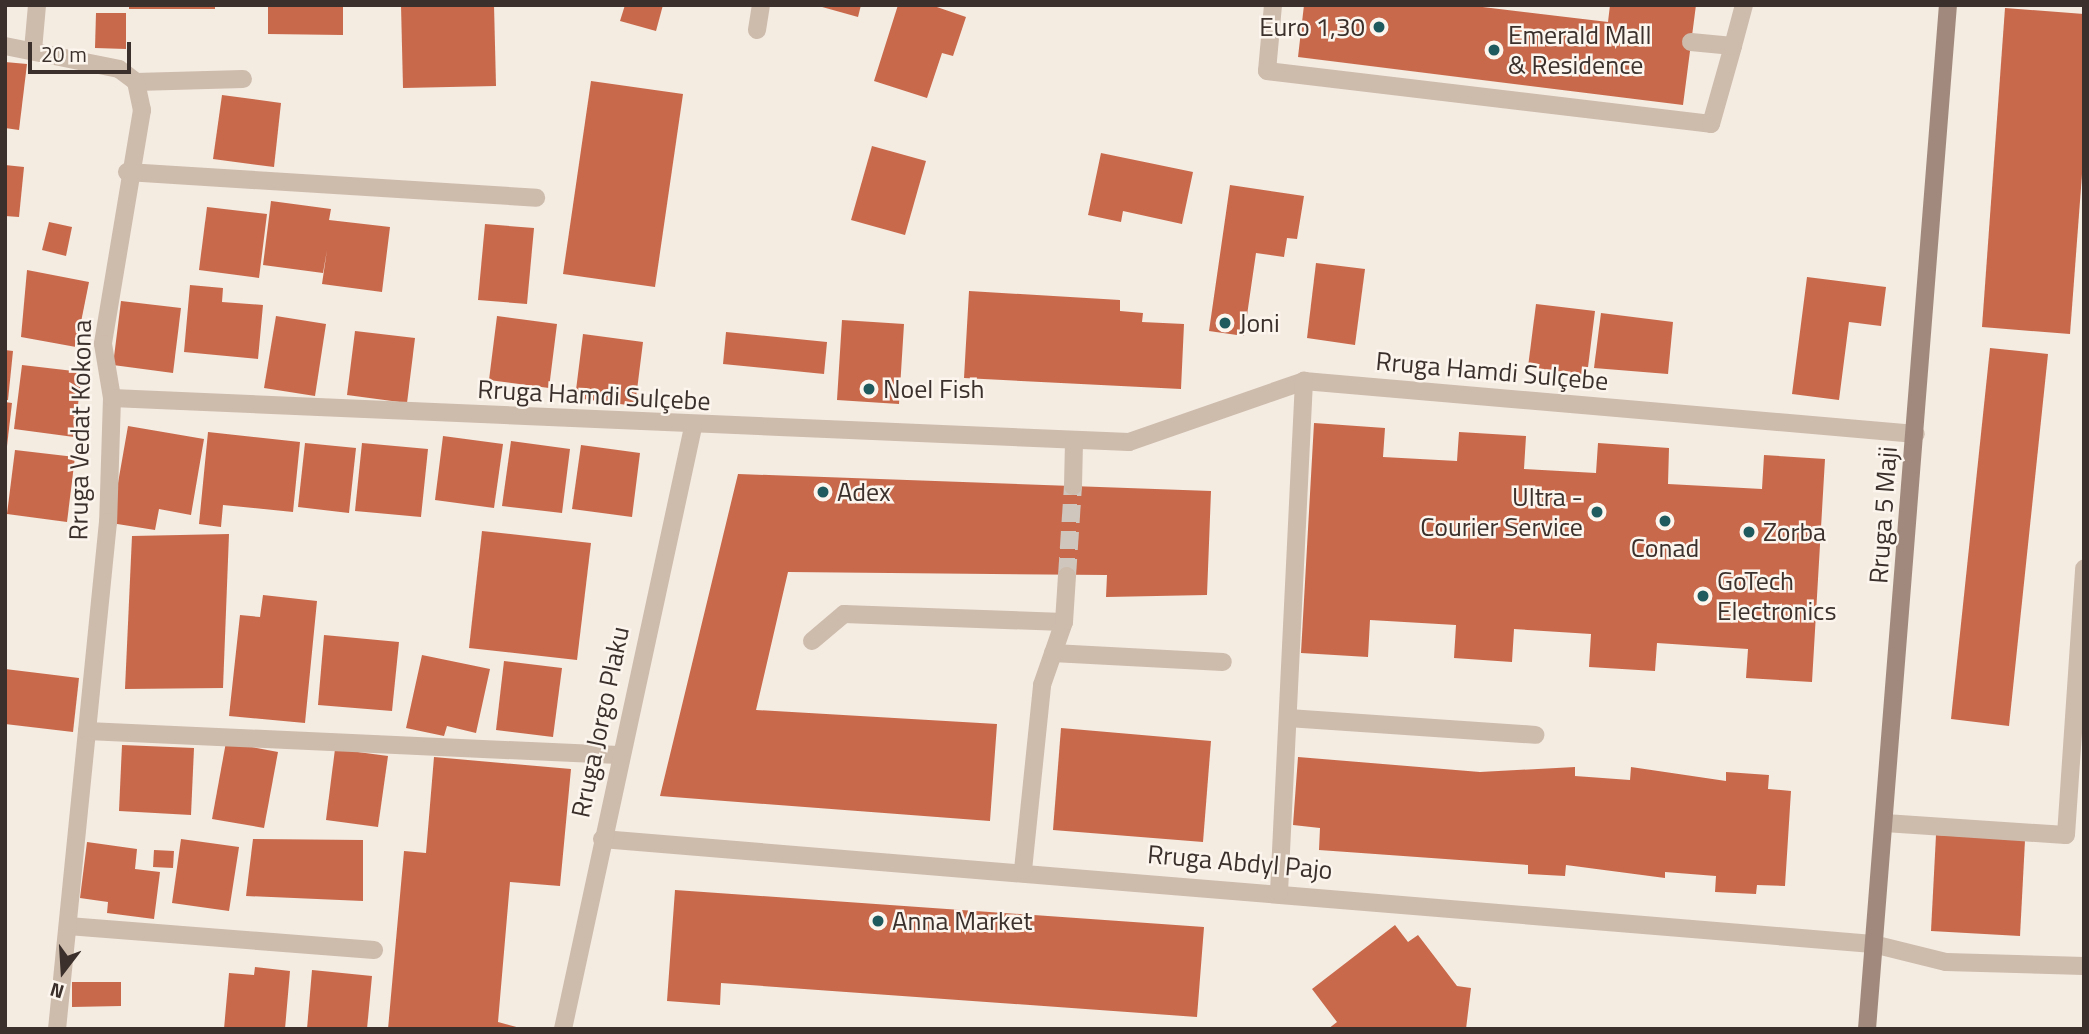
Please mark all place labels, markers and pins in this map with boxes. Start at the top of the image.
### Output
place label: Euro 1,30 [1259,11,1365,43]
marker: Euro 1,30 [1371,19,1387,35]
place label: Emerald Mall & Residence [1508,19,1652,80]
marker: Emerald Mall & Residence [1486,42,1502,58]
place label: Joni [1239,307,1280,339]
marker: Joni [1217,315,1233,331]
place label: Noel Fish [883,373,984,405]
marker: Noel Fish [861,381,877,397]
place label: Adex [837,476,891,508]
place label: Ultra - Courier Service [1420,481,1583,542]
marker: Adex [815,484,831,500]
marker: Ultra - Courier Service [1589,504,1605,520]
marker: Conad [1657,513,1673,529]
place label: Zorba [1763,516,1826,548]
marker: Zorba [1741,524,1757,540]
place label: Conad [1631,532,1699,564]
place label: GoTech Electronics [1717,565,1837,626]
marker: GoTech Electronics [1695,588,1711,604]
place label: Anna Market [892,905,1032,937]
marker: Anna Market [870,913,886,929]

